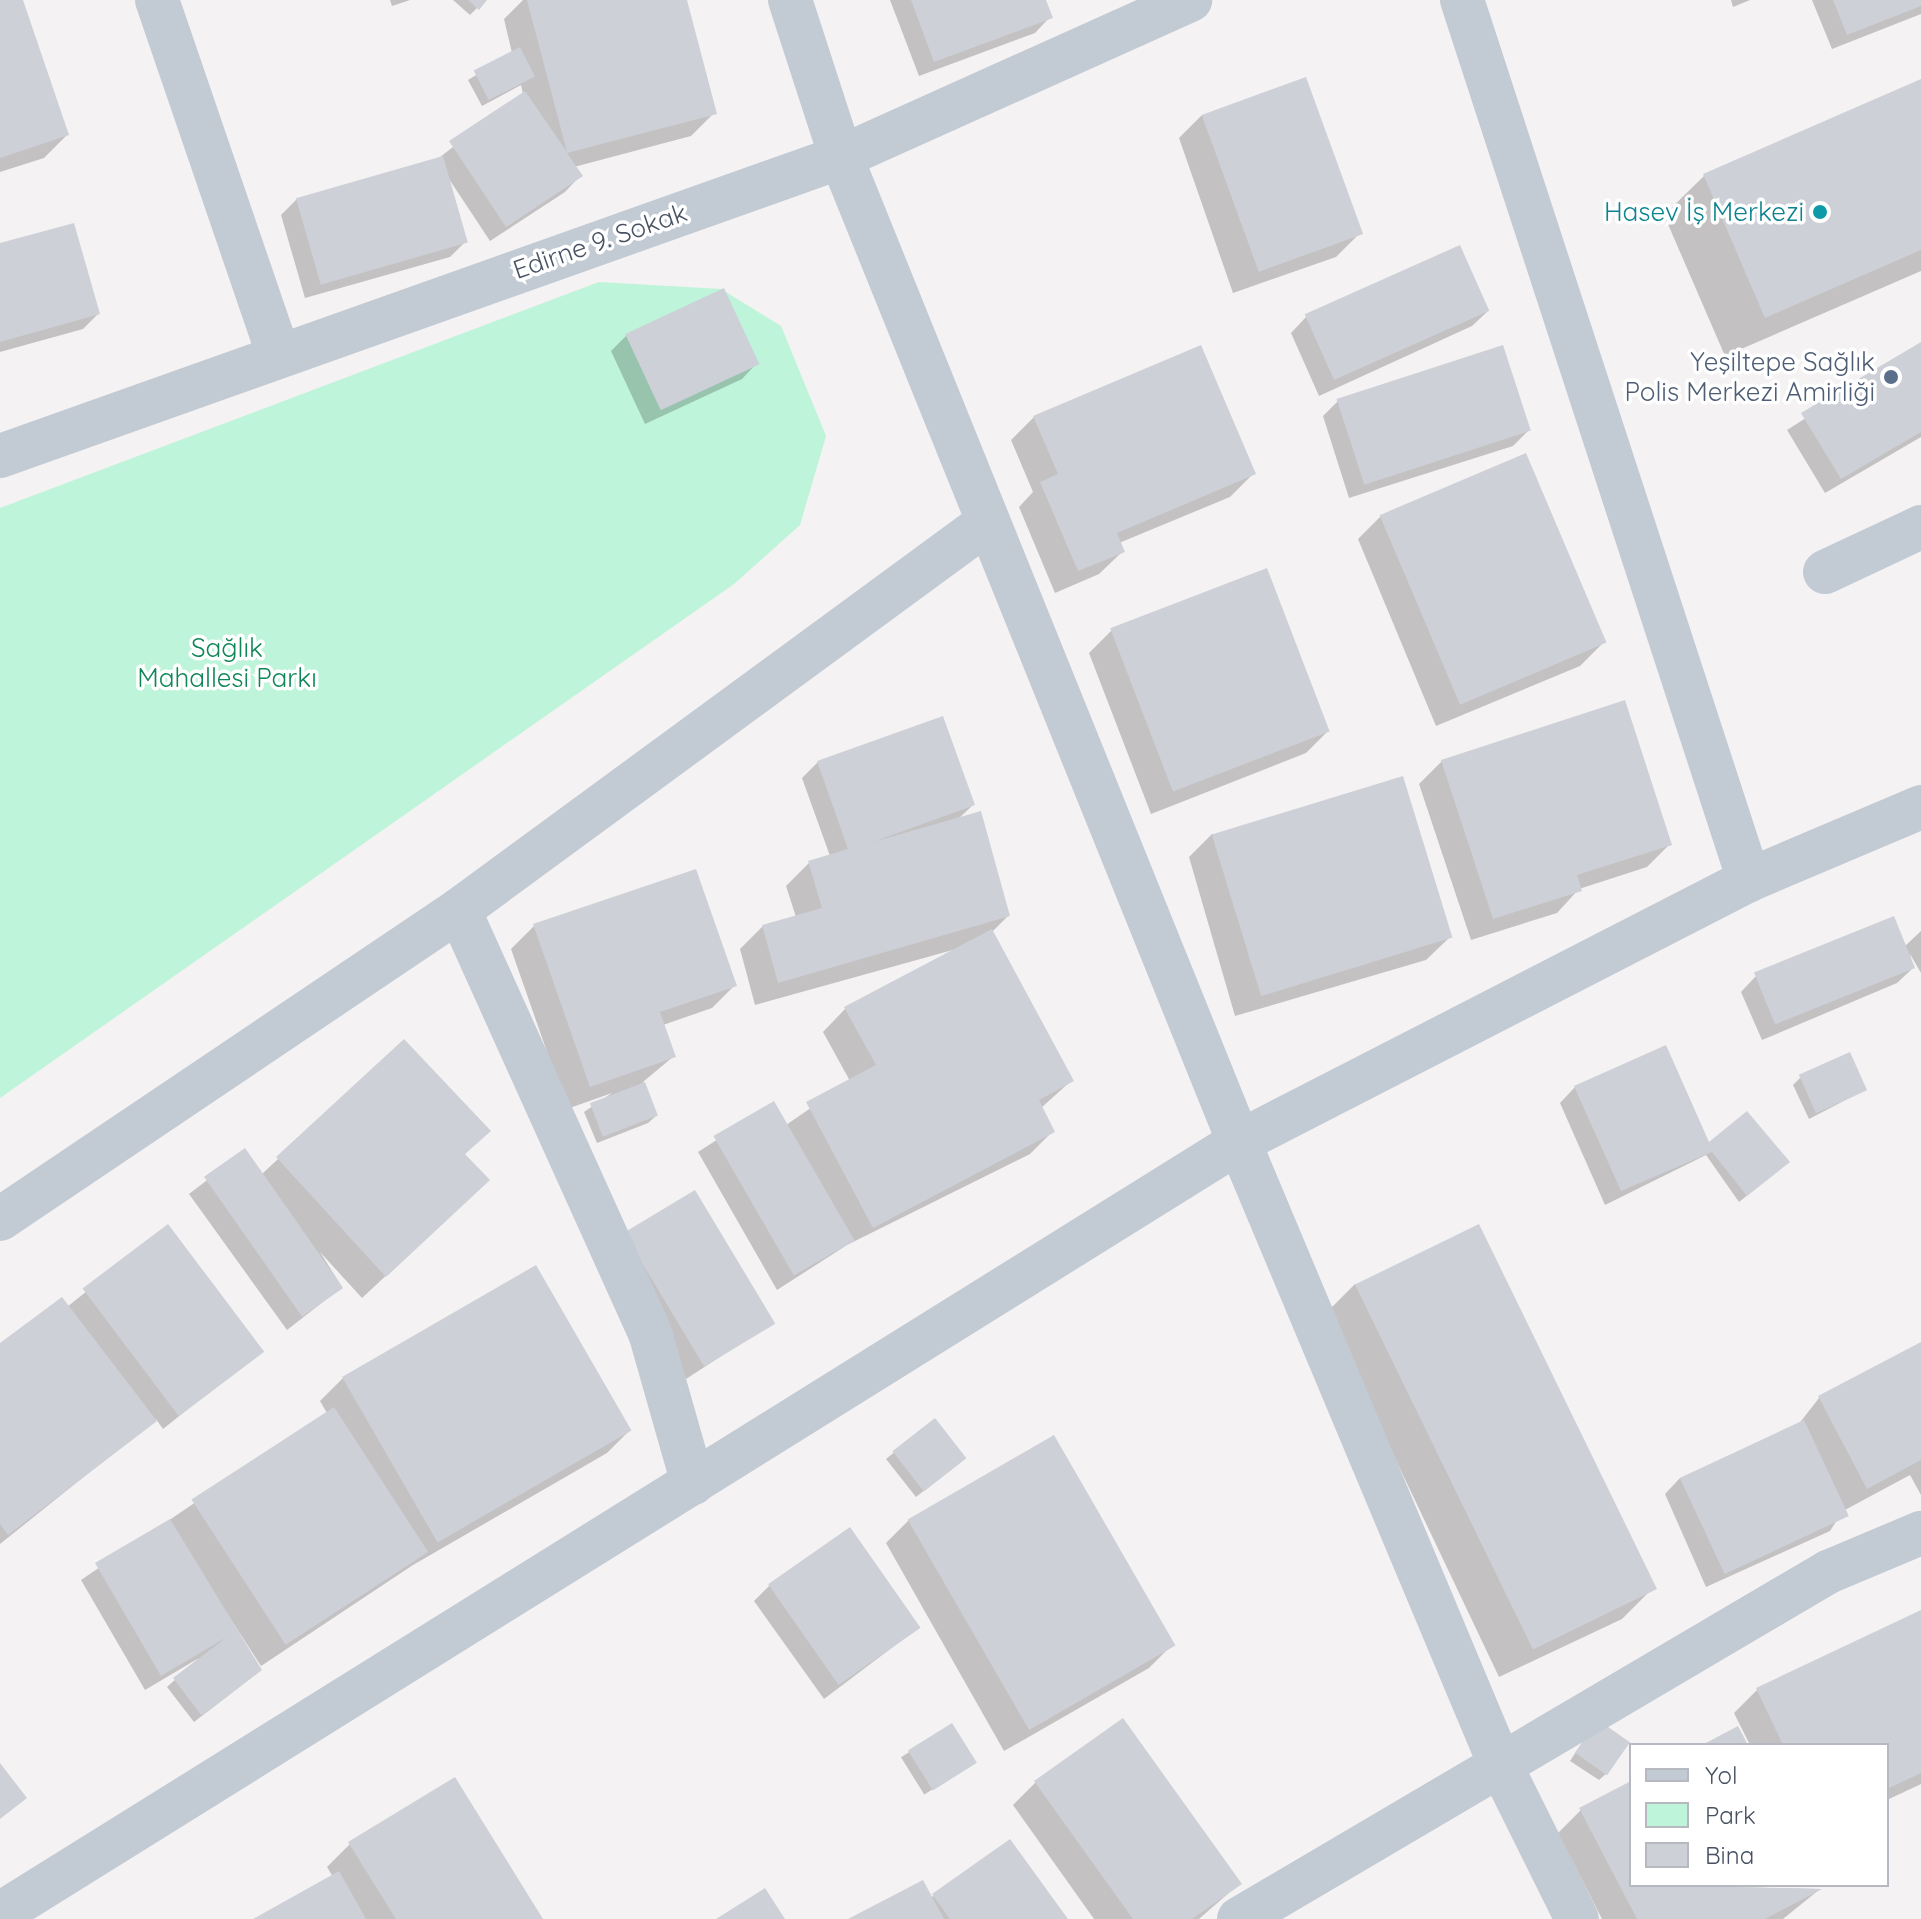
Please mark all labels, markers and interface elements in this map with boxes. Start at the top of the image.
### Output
place label: Hasev İş Merkezi [1604,196,1804,228]
street label: Edirne 9. Sokak [509,197,691,285]
marker: Hasev İş Merkezi [1811,203,1829,221]
place label: Yeşiltepe Sağlık Polis Merkezi Amirliği [1624,346,1875,408]
marker: Yeşiltepe Sağlık Polis Merkezi Amirliği [1882,368,1900,386]
park label: Sağlık Mahallesi Parkı [137,632,317,694]
legend [1629,1743,1889,1887]
text: Yol [1705,1760,1737,1790]
text: Park [1705,1800,1756,1830]
text: Bina [1705,1840,1754,1870]

